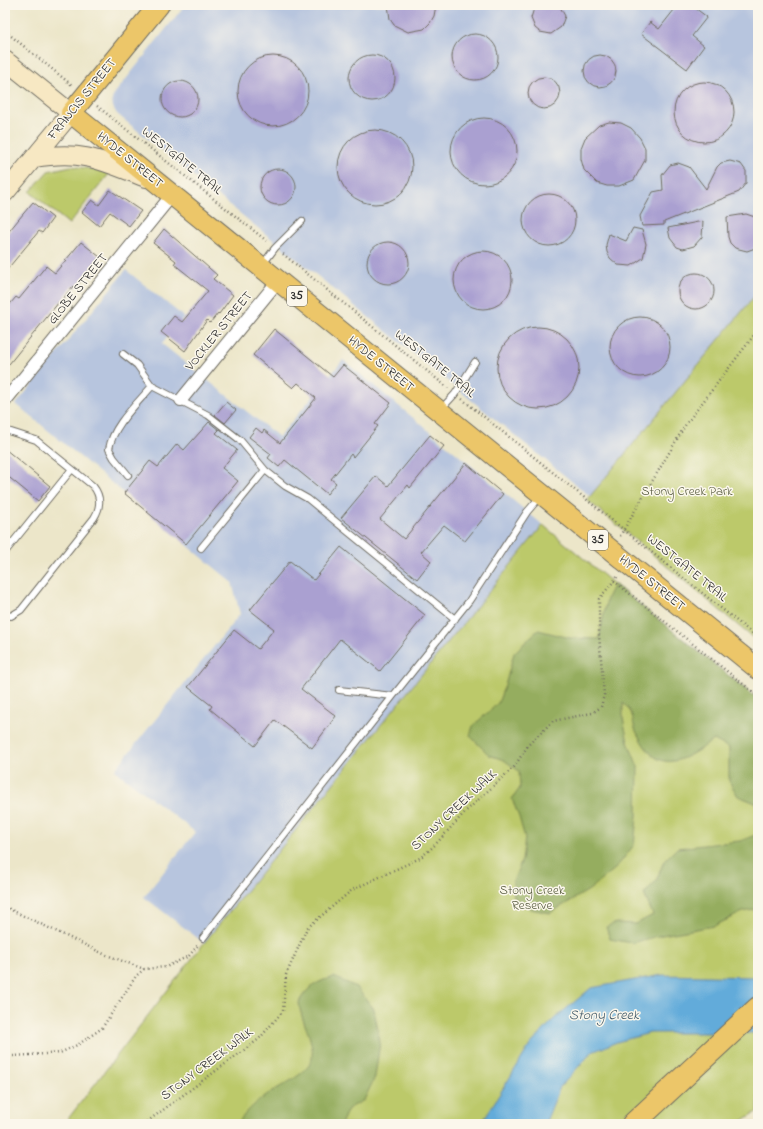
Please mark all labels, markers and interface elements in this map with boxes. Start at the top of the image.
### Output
street label: FRANCIS STREET [42,54,121,145]
street label: WESTGATE TRAIL [138,122,227,200]
street label: HYDE STREET [93,127,168,193]
street label: GLOBE STREET [43,249,113,329]
road number: 35 [287,286,307,306]
street label: VOCKLER STREET [180,287,257,376]
street label: WESTGATE TRAIL [391,325,480,403]
street label: HYDE STREET [344,331,419,397]
park label: Stony Creek Park [641,482,733,502]
street label: WESTGATE TRAIL [643,529,732,607]
road number: 35 [588,530,608,550]
street label: HYDE STREET [615,550,690,616]
street label: STONY CREEK WALK [407,765,502,855]
park label: Stony Creek Reserve [500,881,565,915]
water label: Stony Creek [569,1005,640,1026]
street label: STONY CREEK WALK [157,1023,258,1105]

